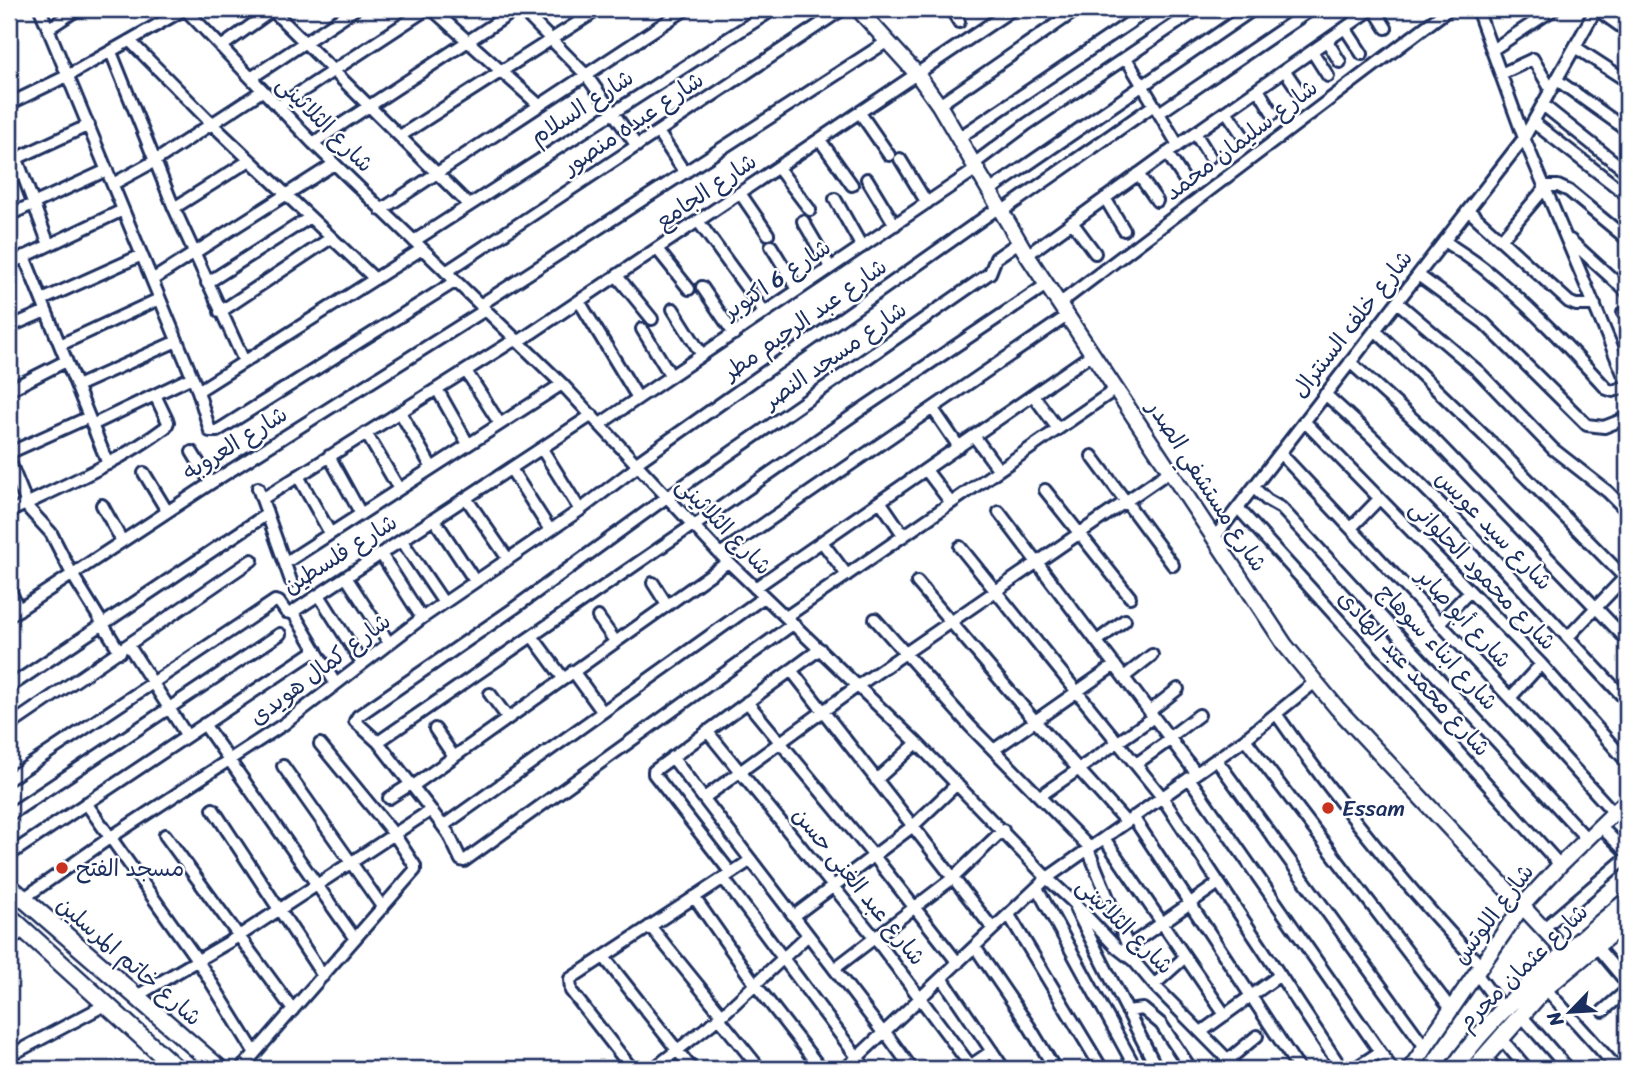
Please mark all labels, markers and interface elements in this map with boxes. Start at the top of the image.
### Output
street label: شارع السلام [522,58,642,156]
street label: شارع عبده منصور [552,60,713,187]
street label: شارع الثلاثينى [266,65,384,183]
street label: شارع سليمان محمد [1155,68,1327,212]
street label: شارع الجامع [646,142,766,240]
street label: شارع 6 اكتوبر [713,227,840,332]
street label: شارع خلف السنترال [1280,240,1424,408]
street label: شارع عبد الرحيم مطر [712,247,896,392]
street label: شارع مسجد النصر [753,290,916,421]
street label: شارع مستشفي الصدر [1135,390,1278,580]
street label: شارع العروبه [174,394,296,492]
street label: شارع سيد عويس [1425,460,1563,600]
street label: شارع الثلاثينى [666,467,782,585]
street label: شارع محمود الحلوانى [1399,489,1567,661]
street label: شارع فلسطين [274,502,406,606]
street label: شارع أبو صابر [1404,556,1522,678]
street label: شارع ابناء سوهاج [1367,573,1509,721]
street label: شارع محمد عبد الهادى [1327,580,1501,766]
street label: شارع كمال هويدى [240,602,400,736]
place label: Essam [1342,788,1405,829]
street label: شارع عبد الغنى حسن [781,797,937,975]
marker: Essam [1320,800,1336,816]
place label: مسجد الفتح [76,848,184,889]
street label: شارع اللوتس [1441,854,1545,974]
marker: مسجد الفتح [54,860,70,876]
street label: شارع الثلاثينى [1066,867,1184,985]
street label: شارع خاتم المرسلين [46,885,212,1037]
street label: شارع عثمان محرم [1448,893,1598,1041]
north arrow [1534,976,1604,1046]
text: N [1537,1005,1573,1033]

